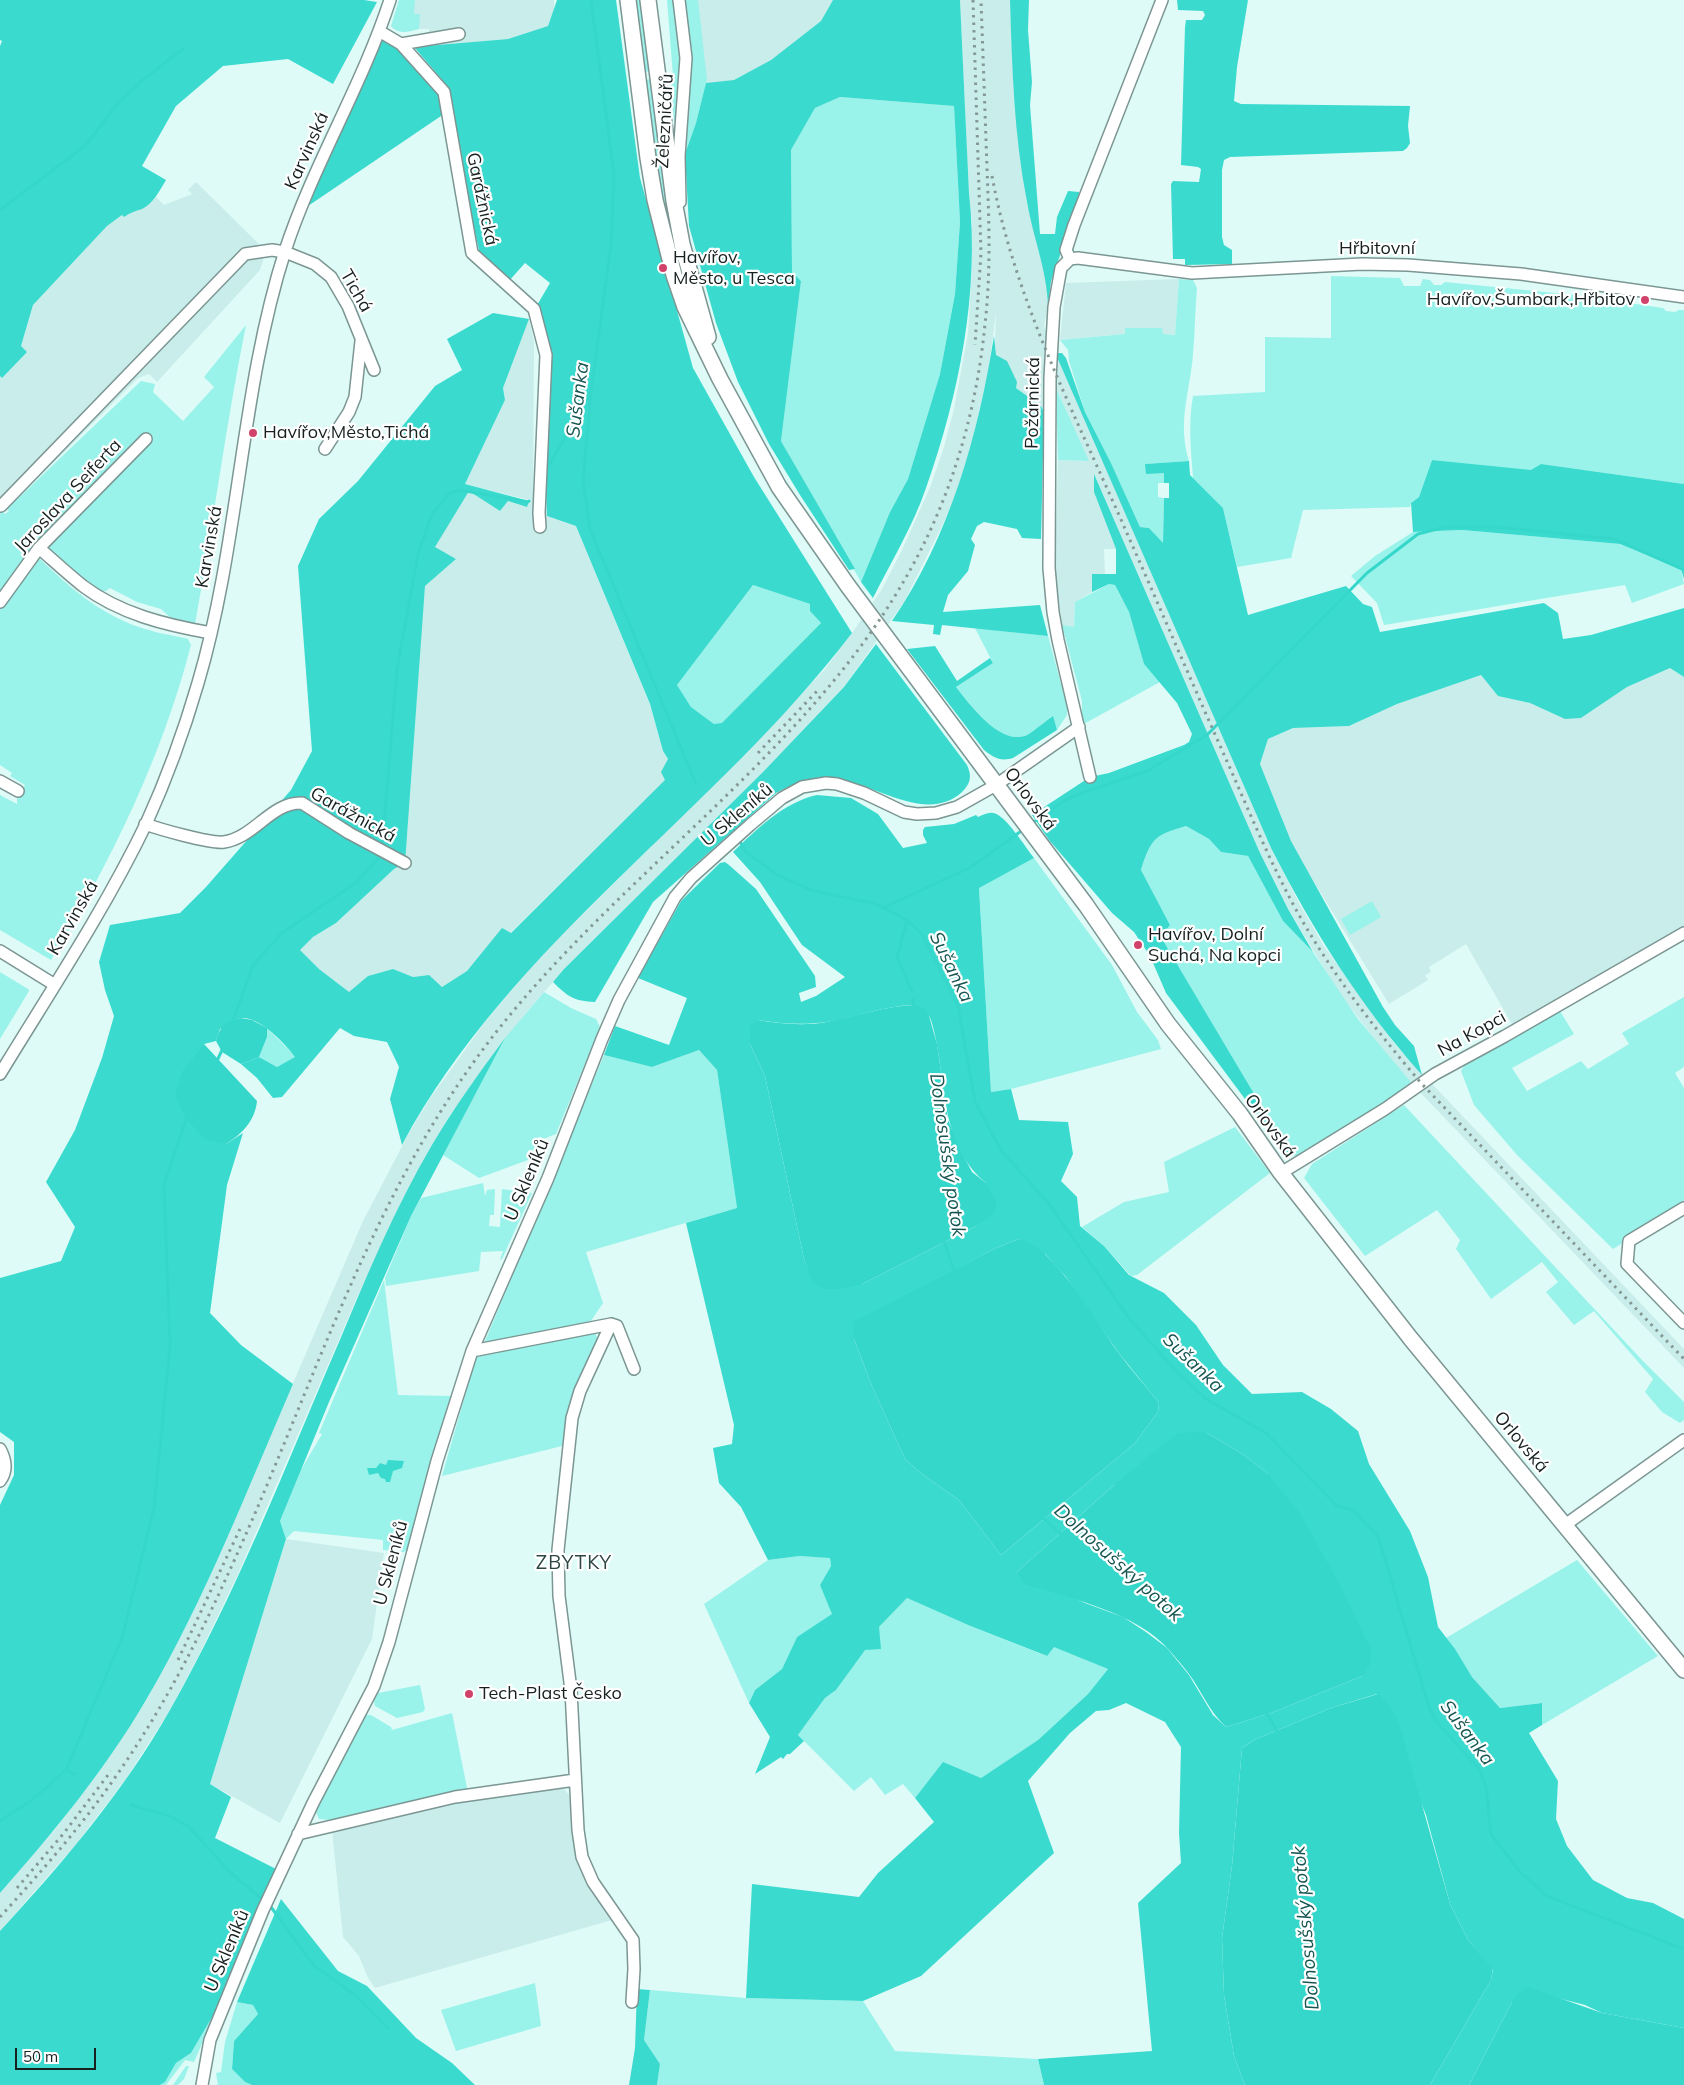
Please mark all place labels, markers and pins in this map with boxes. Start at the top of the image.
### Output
place label: Havířov, Město, u Tesca [673,247,795,290]
marker: Havířov, Město, u Tesca [657,262,669,274]
place label: Havířov,Šumbark,Hřbitov [1427,289,1635,311]
marker: Havířov,Šumbark,Hřbitov [1639,294,1651,306]
place label: Havířov,Město,Tichá [263,422,429,444]
marker: Havířov,Město,Tichá [247,427,259,439]
place label: Havířov, Dolní Suchá, Na kopci [1148,924,1281,966]
marker: Havířov, Dolní Suchá, Na kopci [1132,939,1144,951]
place label: Tech-Plast Česko [479,1683,622,1705]
marker: Tech-Plast Česko [463,1688,475,1700]

